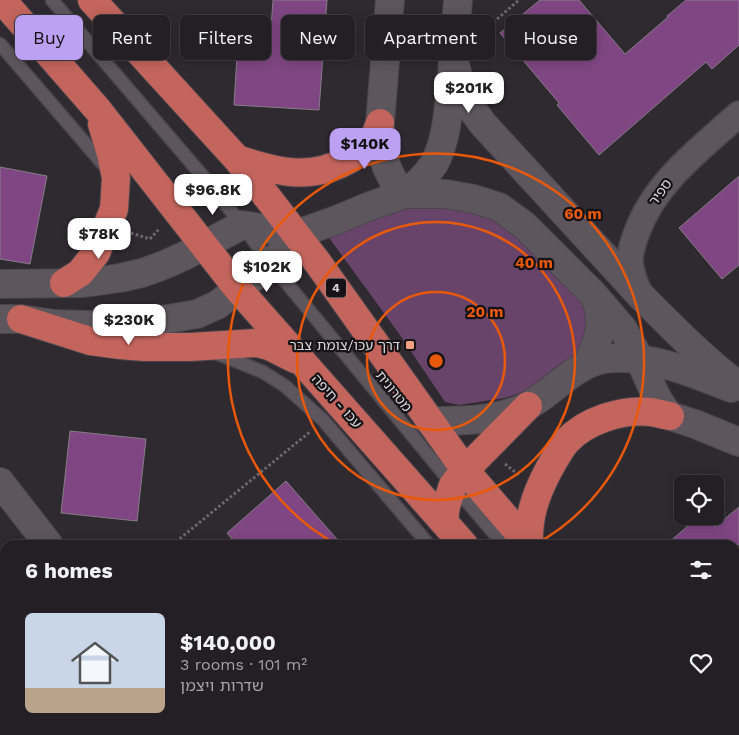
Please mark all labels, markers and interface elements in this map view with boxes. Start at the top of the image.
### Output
chip: Buy [15,15,83,60]
chip: Rent [93,15,170,60]
chip: Filters [180,15,271,60]
chip: New [281,15,355,60]
chip: Apartment [365,15,495,60]
chip: House [505,15,596,60]
pin: $201K [434,72,504,114]
text: $201K [445,78,493,97]
pin: $140K [330,128,400,170]
text: $140K [341,134,389,153]
pin: $96.8K [172,174,254,216]
street label: ספיר [645,176,675,208]
text: $96.8K [185,180,241,199]
text: 60 m [564,205,602,223]
pin: $78K [69,218,129,260]
text: $78K [79,224,119,243]
pin: $102K [232,250,302,293]
text: 40 m [515,254,553,272]
text: $102K [243,257,291,276]
road number: 4 [326,278,346,298]
text: 20 m [466,303,504,321]
pin: $230K [94,304,164,346]
text: $230K [104,310,154,329]
place label: דרך עכו/צומת צבר [290,337,400,353]
marker: דרך עכו/צומת צבר [404,339,416,351]
centre of rings [427,352,445,370]
street label: מטרונית [373,367,415,415]
street label: עכו - חיפה [309,371,365,431]
map controls [674,475,724,525]
button: locate [674,475,724,525]
icon: filters [687,556,715,584]
text: 6 homes [25,558,113,583]
text: $140,000 [180,630,276,655]
icon: home [65,633,125,693]
icon: heart [687,649,715,677]
text: 3 rooms · 101 m² [180,655,307,674]
text: שדרות ויצמן [180,676,264,695]

